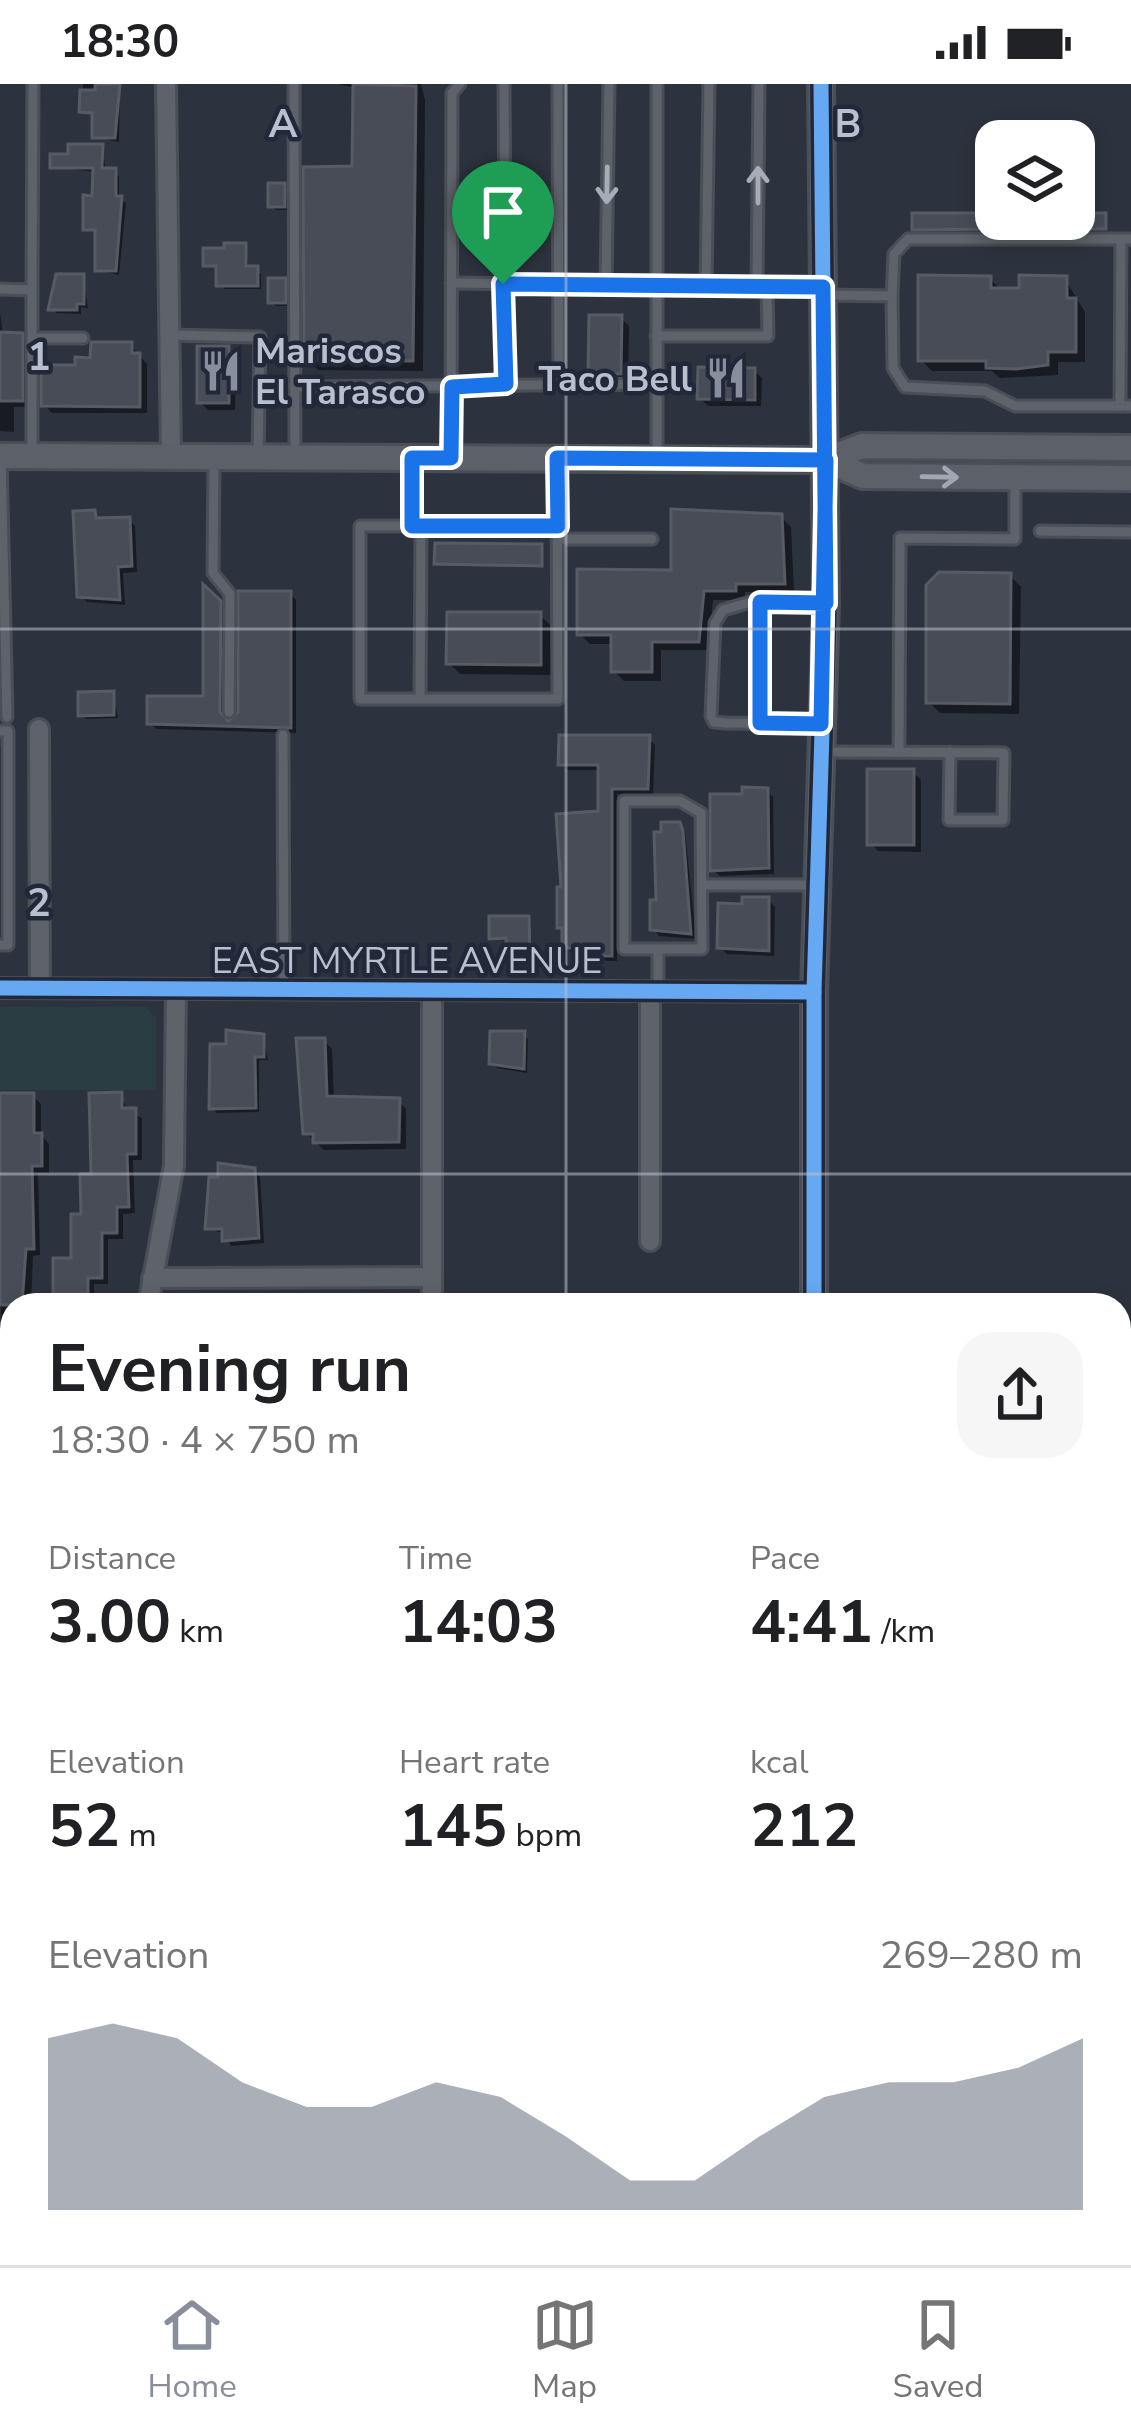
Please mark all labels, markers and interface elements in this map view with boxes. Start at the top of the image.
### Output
text: 18:30 [60,12,179,73]
text: A [268,98,298,151]
text: B [835,98,861,151]
map controls [975,120,1095,240]
button: layers [975,120,1095,240]
pin [452,161,554,284]
one-way arrow [596,165,618,204]
one-way arrow [747,166,769,205]
icon: arrive [470,179,536,245]
place label: Mariscos El Tarasco [255,327,426,417]
text: 1 [27,331,51,384]
restaurant icon: Mariscos El Tarasco [198,348,244,394]
place label: Taco Bell [538,355,693,404]
restaurant icon: Taco Bell [703,355,749,401]
one-way arrow [920,465,959,488]
text: 2 [27,877,51,930]
street label: EAST MYRTLE AVENUE [212,937,602,986]
text: Evening run [48,1324,411,1414]
button: share [957,1332,1083,1458]
text: 18:30 · 4 × 750 m [48,1414,360,1467]
text: Distance [48,1536,176,1581]
text: Time [399,1536,472,1581]
text: Pace [750,1536,820,1581]
text: 3.00 [48,1581,171,1663]
text: 14:03 [399,1581,558,1663]
text: 4:41 [750,1581,873,1663]
text: km [171,1609,224,1654]
text: /km [873,1609,935,1654]
text: Elevation [48,1740,185,1785]
text: Heart rate [399,1740,550,1785]
text: kcal [750,1740,809,1785]
text: 52 [48,1785,120,1867]
text: 145 [399,1785,507,1867]
text: 212 [750,1785,858,1867]
text: m [120,1813,157,1858]
text: bpm [507,1813,582,1858]
text: Elevation [48,1929,209,1982]
text: 269–280 m [880,1929,1083,1982]
tab: Home [147,2292,237,2409]
tab: Map [532,2292,598,2409]
tab: Saved [892,2292,984,2409]

